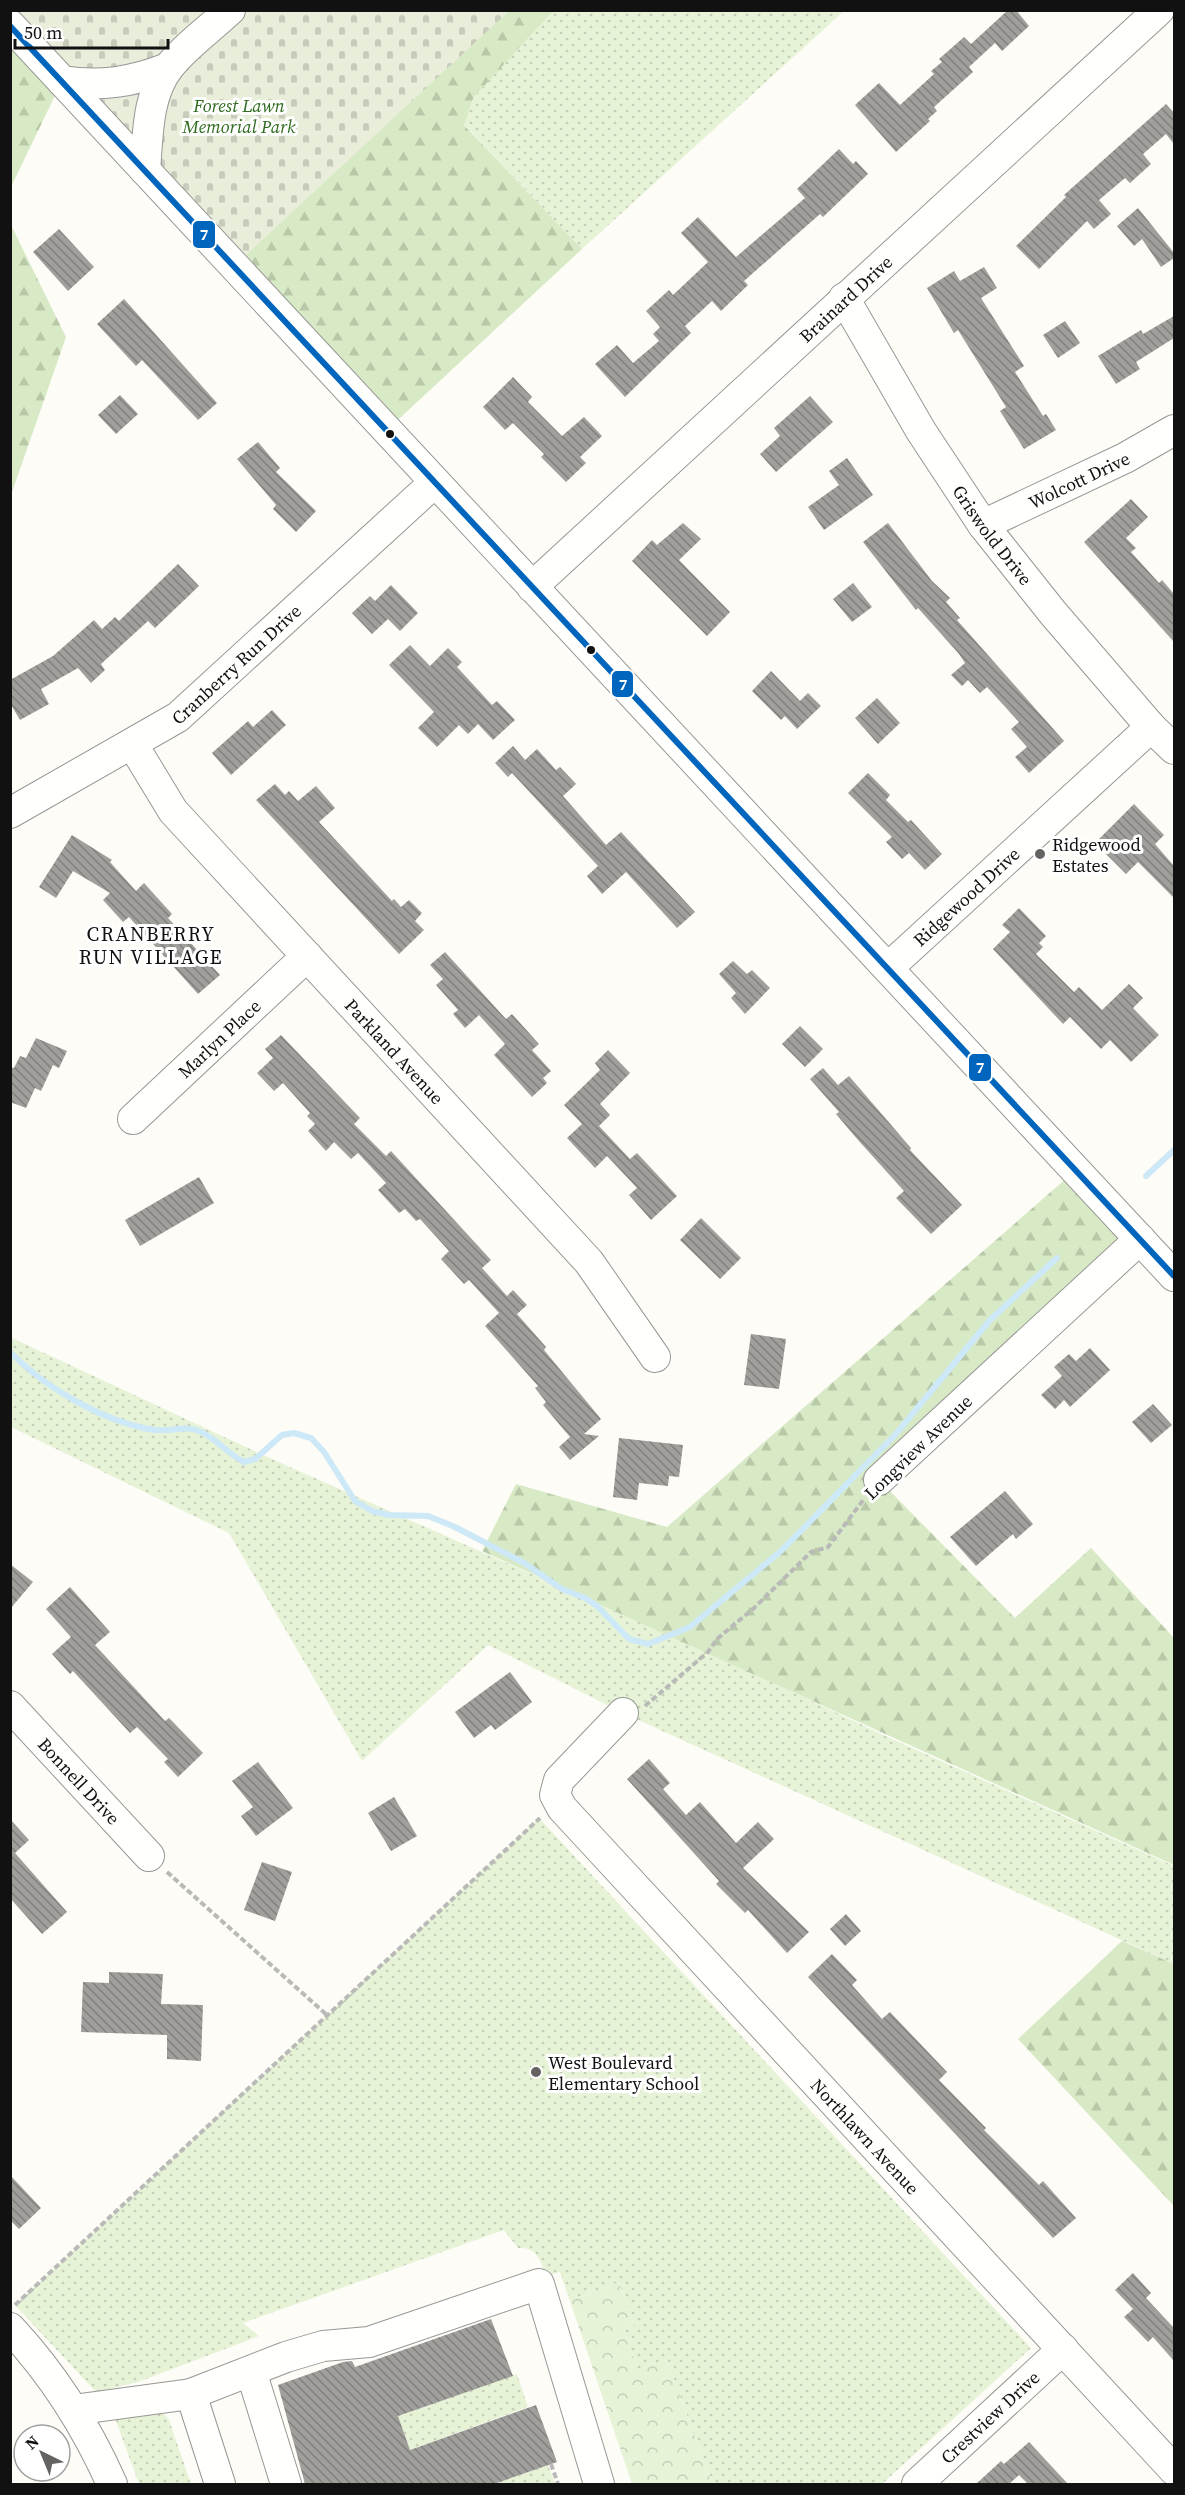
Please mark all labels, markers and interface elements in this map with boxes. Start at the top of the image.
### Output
scale bar [15,12,168,50]
text: 50 m [24,20,62,45]
park label: Forest Lawn Memorial Park [182,93,296,139]
line badge: 7 [192,220,216,249]
text: 7 [200,223,209,245]
street label: Brainard Drive [793,249,898,348]
unlabelled marker [384,428,396,440]
street label: Wolcott Drive [1024,445,1134,514]
street label: Griswold Drive [947,480,1038,590]
street label: Cranberry Run Drive [166,598,306,730]
unlabelled marker [585,644,597,656]
line badge: 7 [611,670,634,698]
text: 7 [619,673,628,695]
place label: Ridgewood Estates [1052,832,1141,878]
street label: Ridgewood Drive [907,841,1025,952]
marker: Ridgewood Estates [1033,847,1047,861]
district label: CRANBERRY RUN VILLAGE [79,920,223,971]
street label: Marlyn Place [172,993,266,1083]
street label: Parkland Avenue [339,993,450,1110]
line badge: 7 [968,1053,992,1082]
text: 7 [976,1056,985,1078]
street label: Longview Avenue [858,1389,978,1505]
street label: Bonnell Drive [33,1732,126,1830]
place label: West Boulevard Elementary School [548,2050,699,2096]
marker: West Boulevard Elementary School [529,2065,543,2079]
street label: Northlawn Avenue [806,2073,925,2200]
street label: Crestview Drive [935,2365,1045,2469]
north arrow [12,2423,72,2483]
text: N [20,2430,44,2454]

